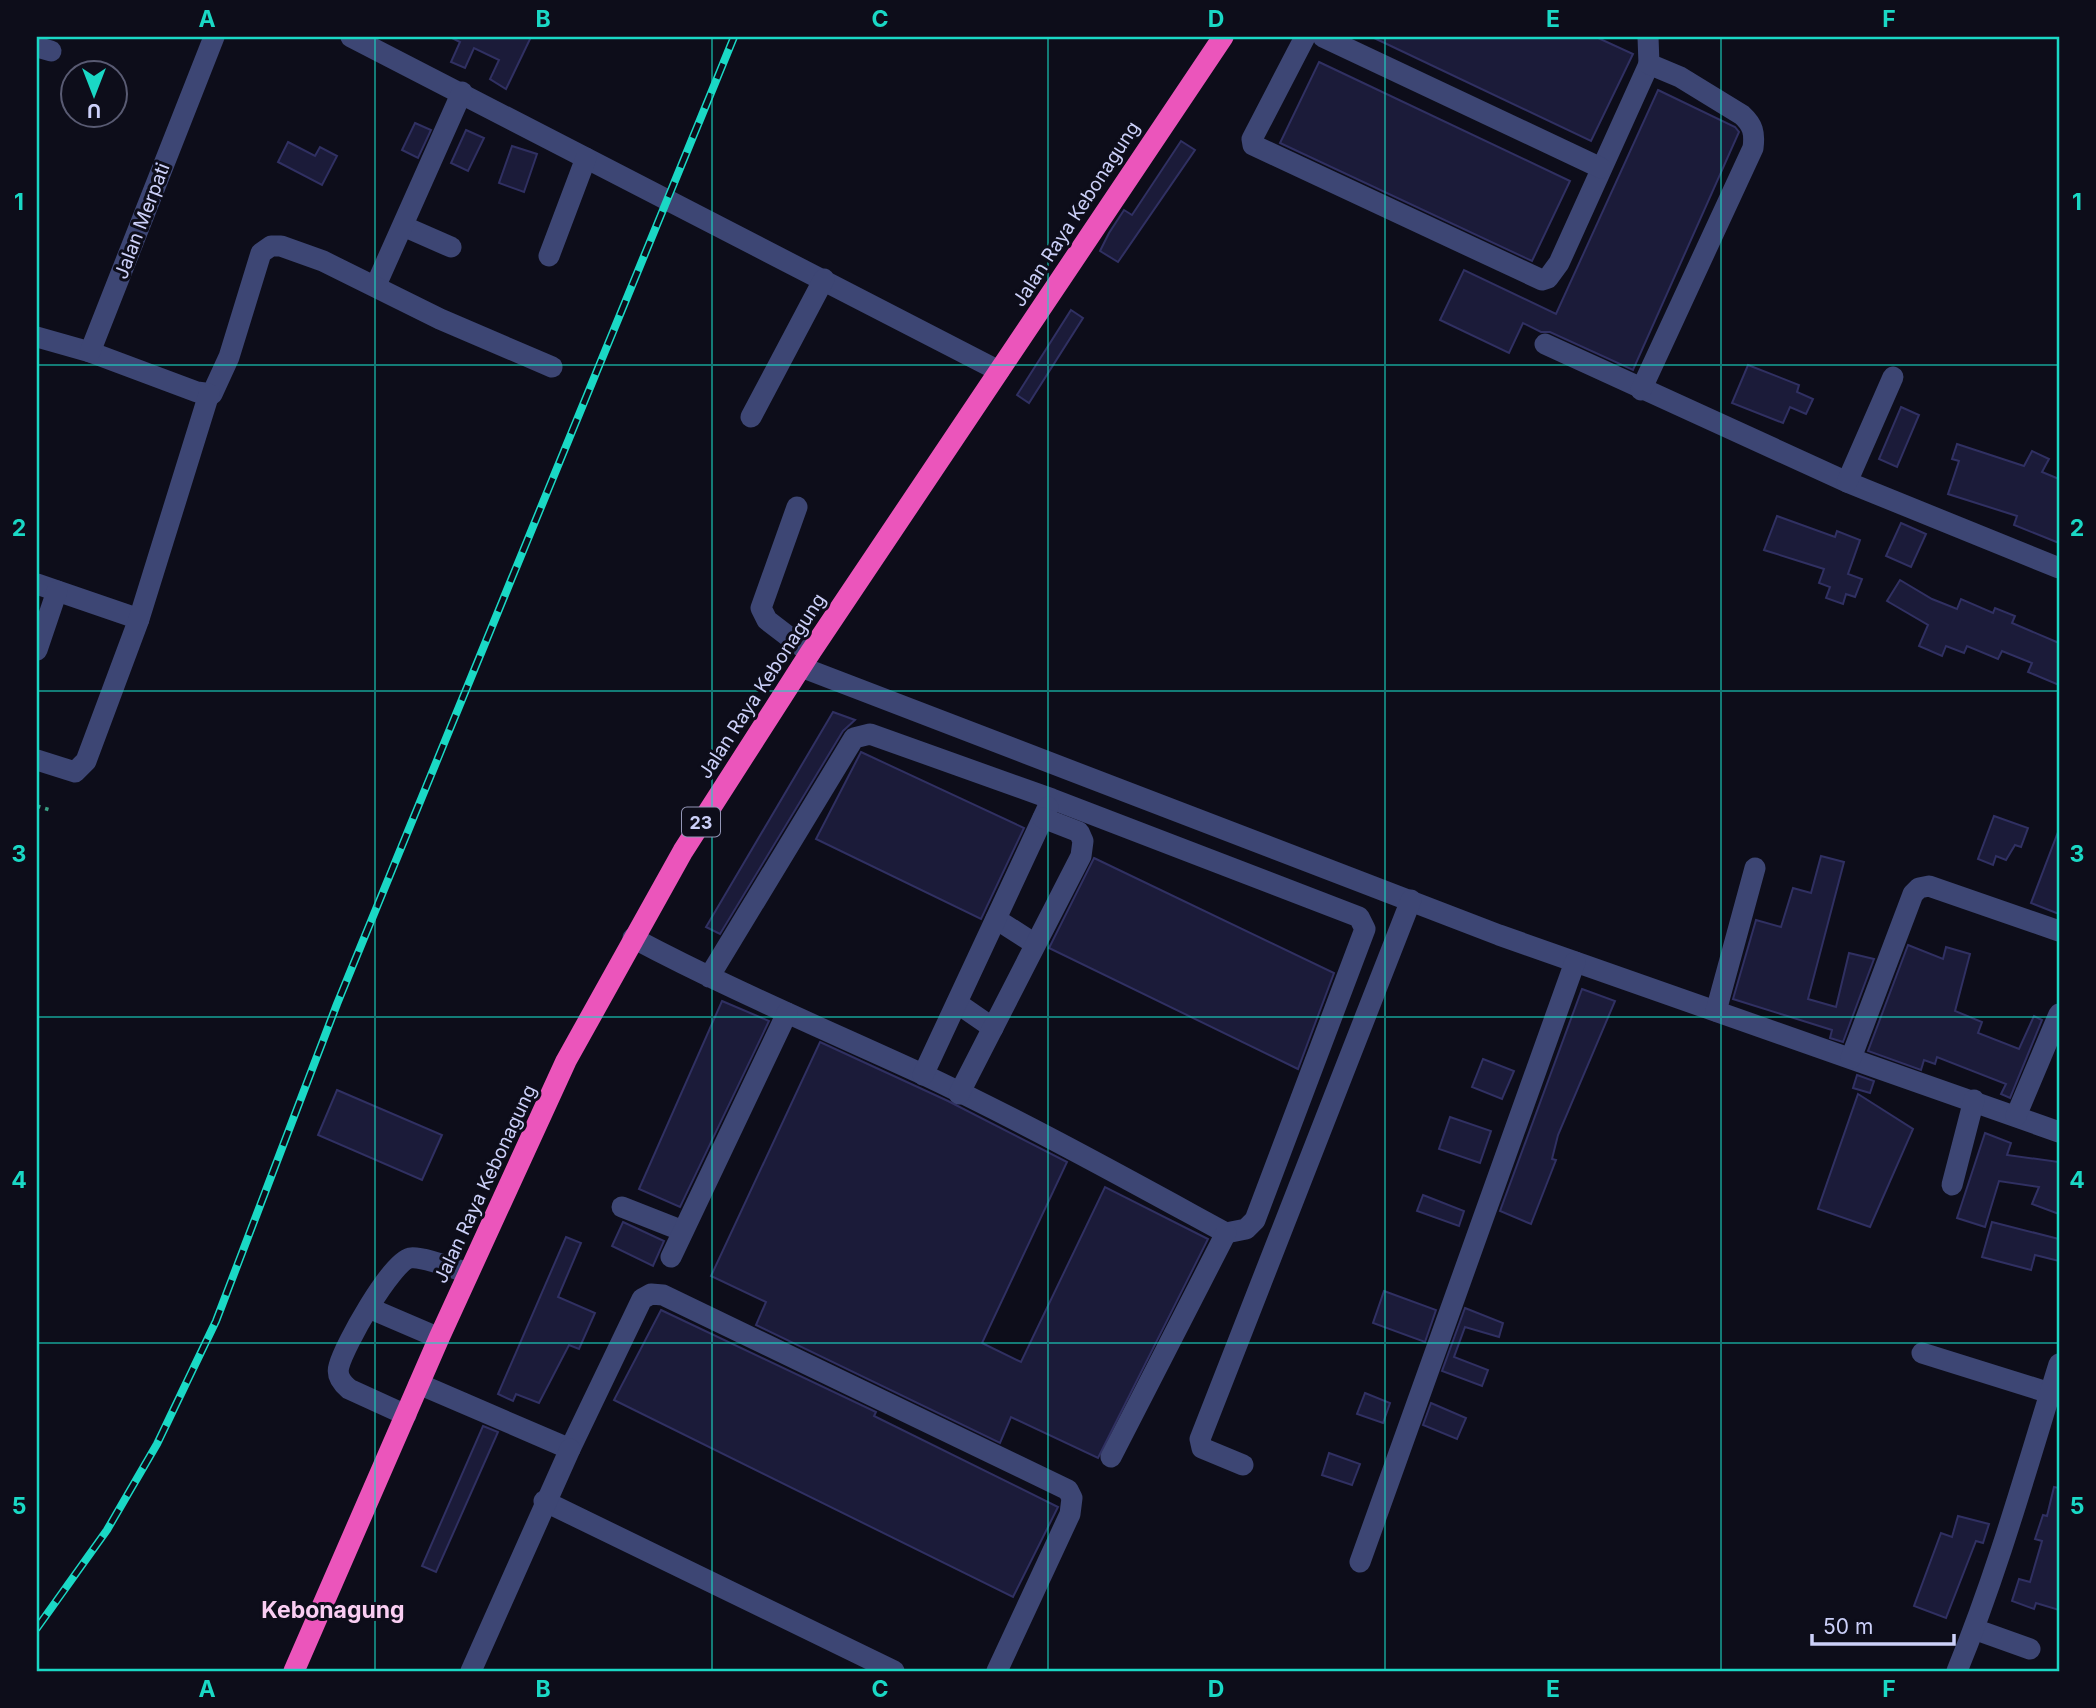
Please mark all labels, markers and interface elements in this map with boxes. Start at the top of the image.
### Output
text: A [198,5,216,33]
text: B [535,5,551,33]
text: C [871,5,889,33]
text: D [1208,5,1224,33]
text: E [1546,5,1560,33]
text: F [1882,5,1896,33]
north arrow [60,60,130,130]
text: U [87,99,101,122]
street label: Jalan Raya Kebonagung [1007,117,1145,311]
street label: Jalan Merpati [109,160,175,282]
text: 1 [14,188,24,216]
text: 1 [2072,188,2082,216]
text: 2 [12,514,26,542]
text: 2 [2070,514,2084,542]
street label: Jalan Raya Kebonagung [693,589,831,783]
road number: 23 [682,808,720,836]
text: 3 [12,840,26,868]
text: 3 [2070,840,2084,868]
street label: Jalan Raya Kebonagung [429,1081,541,1287]
text: 4 [11,1166,27,1194]
text: 4 [2069,1166,2085,1194]
text: 5 [12,1492,26,1520]
text: 5 [2070,1492,2084,1520]
district label: Kebonagung [261,1596,405,1624]
scale bar [1812,1603,1954,1647]
text: 50 m [1823,1614,1873,1639]
text: A [198,1675,216,1703]
text: B [535,1675,551,1703]
text: C [871,1675,889,1703]
text: D [1208,1675,1224,1703]
text: E [1546,1675,1560,1703]
text: F [1882,1675,1896,1703]

